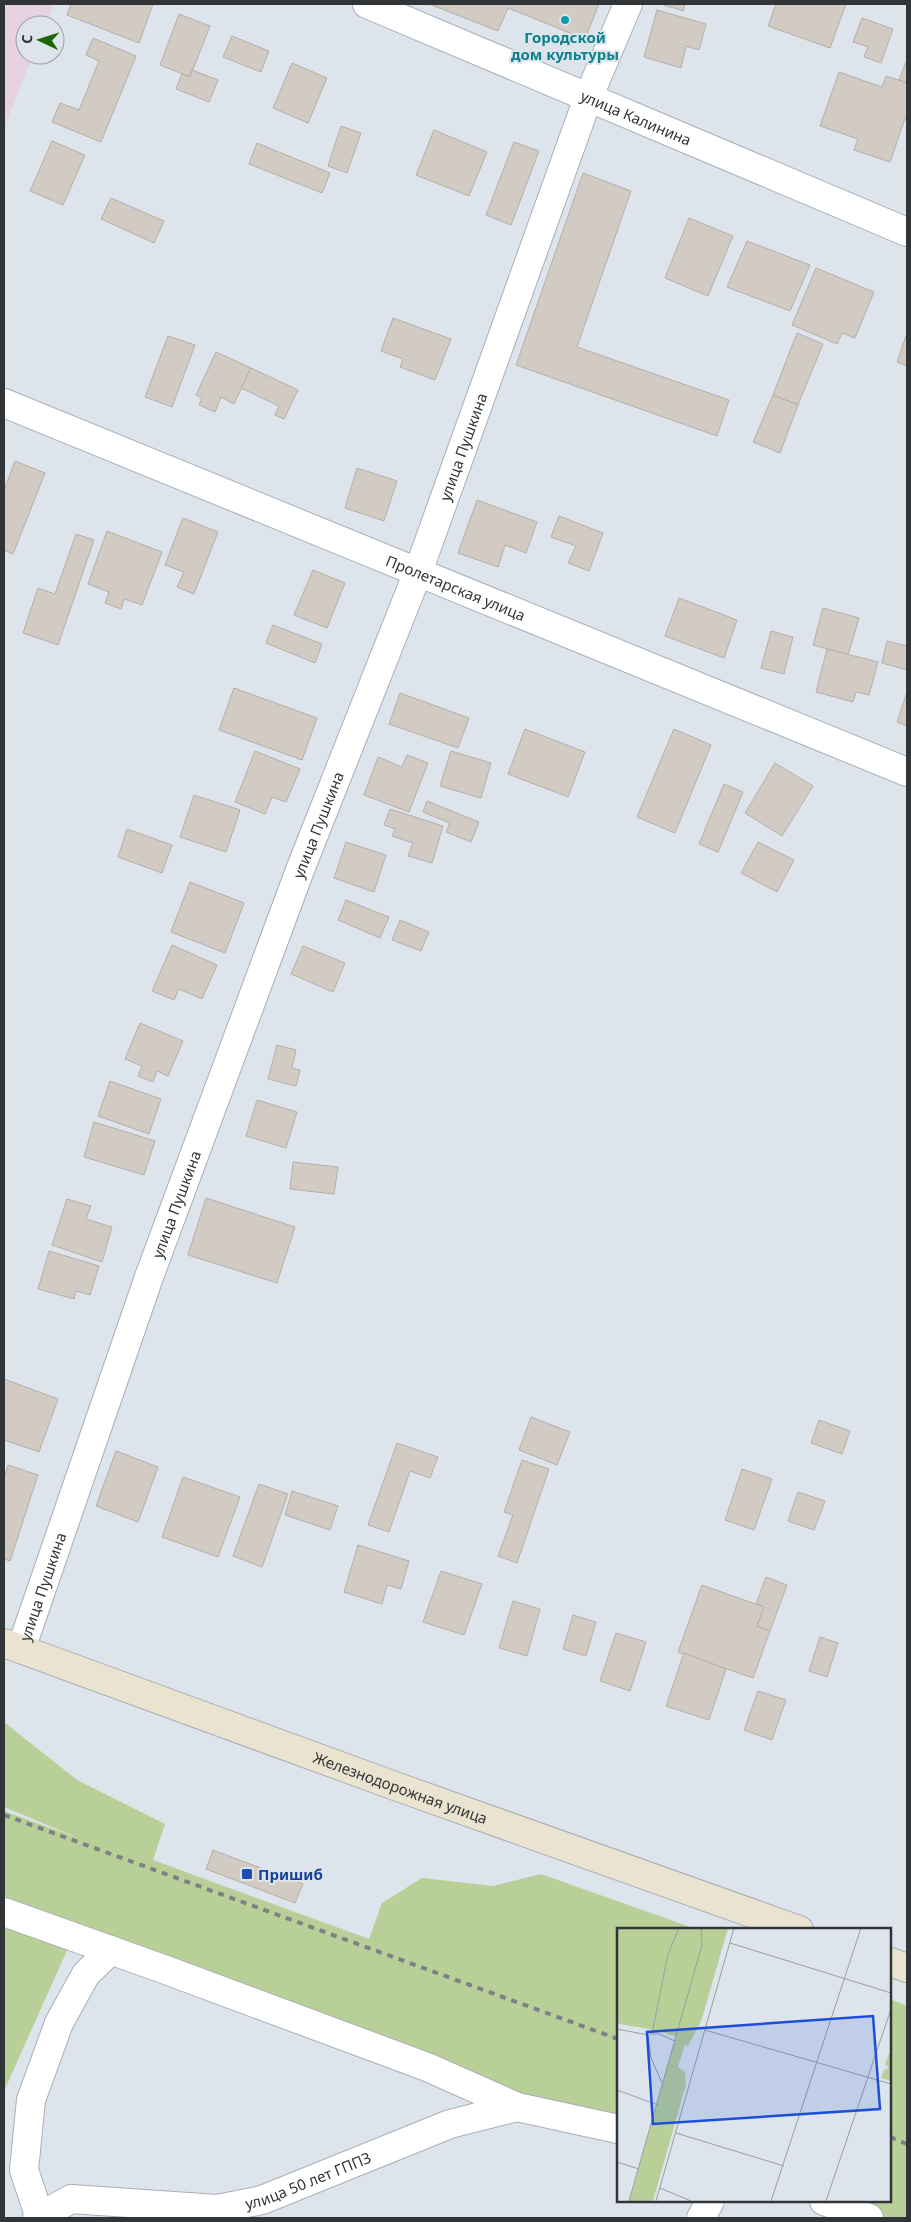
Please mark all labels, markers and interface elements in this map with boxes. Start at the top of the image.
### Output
marker: Городской дом культуры [559,14,571,26]
north arrow [15,15,65,65]
place label: Городской дом культуры [511,27,619,64]
text: С [17,34,36,44]
street label: улица Калинина [578,85,694,150]
street label: улица Пушкина [434,390,491,504]
street label: Пролетарская улица [383,550,528,625]
street label: улица Пушкина [288,769,348,881]
street label: улица Пушкина [147,1148,205,1261]
street label: улица Пушкина [15,1530,70,1643]
street label: Железнодорожная улица [311,1747,490,1828]
place label: Пришиб [258,1864,323,1884]
marker: Пришиб [240,1867,254,1881]
inset map [617,1928,891,2202]
street label: улица 50 лет ГППЗ [243,2147,374,2213]

